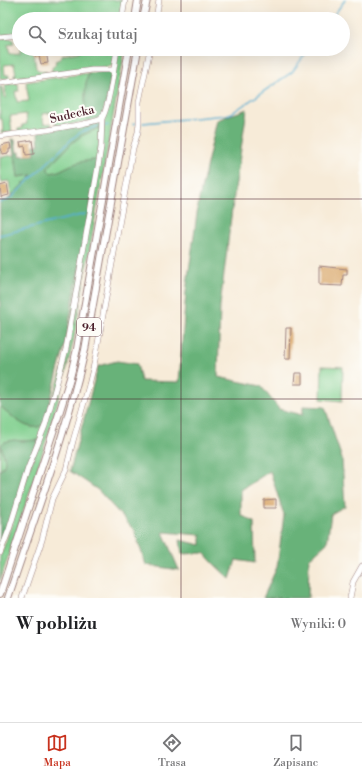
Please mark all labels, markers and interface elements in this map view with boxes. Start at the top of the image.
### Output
search box [12,12,350,56]
icon: search [26,23,48,45]
text: Szukaj tutaj [58,25,138,44]
street label: Sudecka [48,102,97,127]
road number: 94 [77,318,101,336]
text: W pobliżu [16,613,97,635]
text: Wyniki: 0 [291,616,346,632]
tab: Mapa [44,732,71,770]
tab: Trasa [158,732,186,770]
tab: Zapisane [273,732,318,770]

